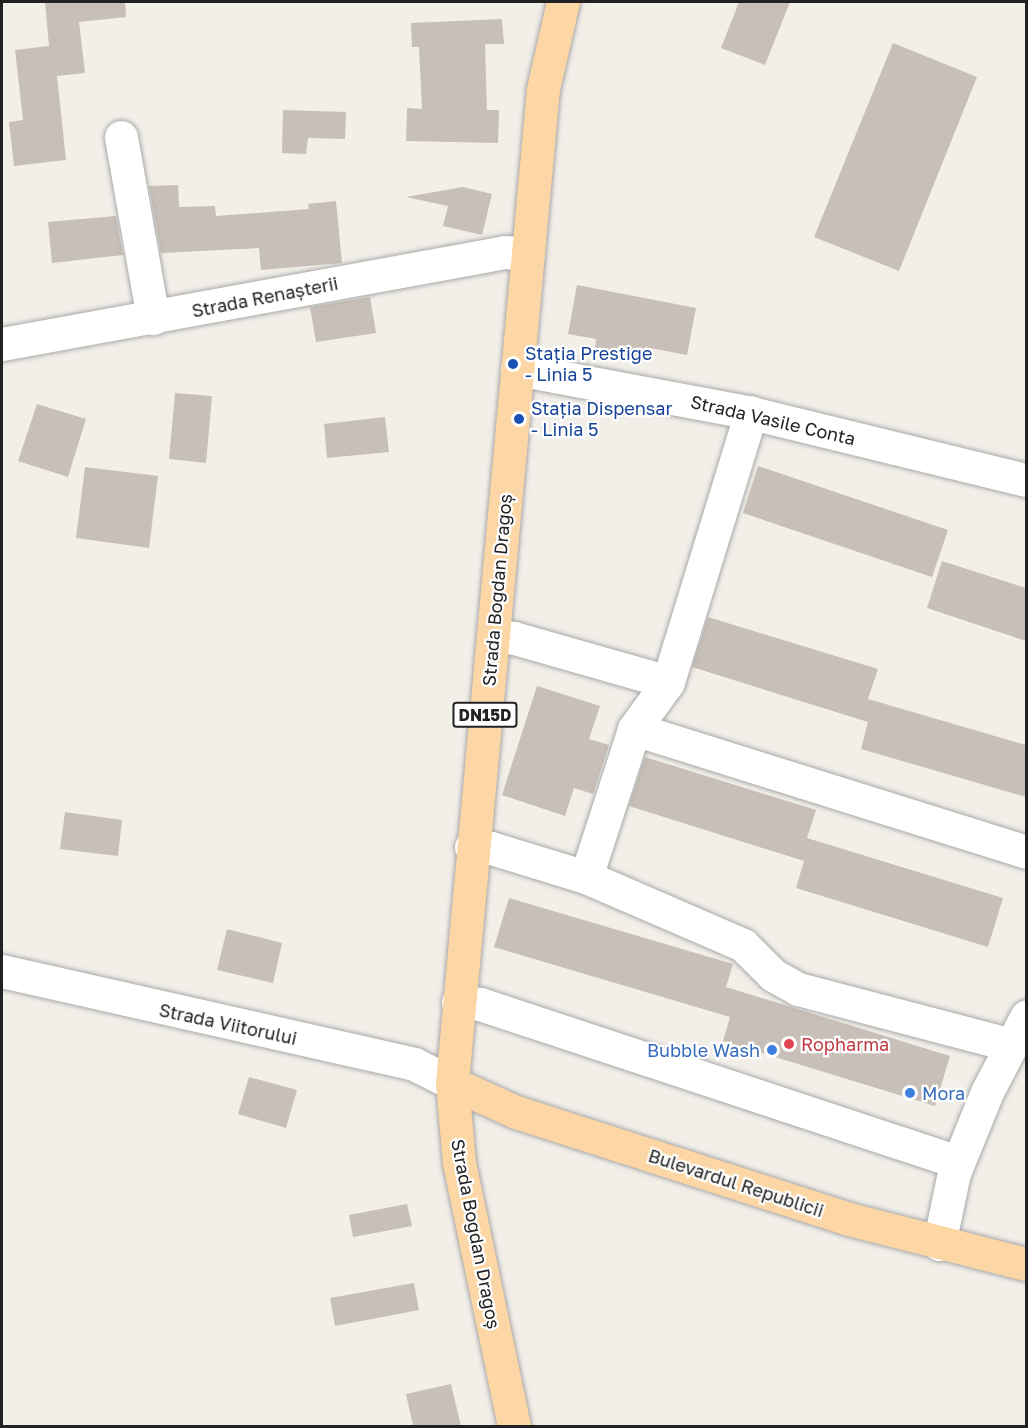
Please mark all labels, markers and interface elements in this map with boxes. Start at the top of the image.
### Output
street label: Strada Renașterii [190,272,340,322]
place label: Stația Prestige - Linia 5 [525,343,652,386]
marker: Stația Prestige - Linia 5 [506,357,520,371]
street label: Strada Vasile Conta [689,391,857,449]
place label: Stația Dispensar - Linia 5 [531,398,672,440]
marker: Stația Dispensar - Linia 5 [512,412,526,426]
street label: Strada Bogdan Dragoș [478,493,516,687]
road number: DN15D [452,702,518,728]
street label: Strada Viitorului [157,999,299,1049]
place label: Ropharma [801,1033,889,1055]
marker: Ropharma [782,1037,796,1051]
place label: Bubble Wash [647,1039,760,1061]
marker: Bubble Wash [765,1043,779,1057]
place label: Mora [922,1082,965,1104]
marker: Mora [903,1086,917,1100]
street label: Strada Bogdan Dragoș [447,1137,505,1331]
street label: Bulevardul Republicii [646,1144,826,1222]

